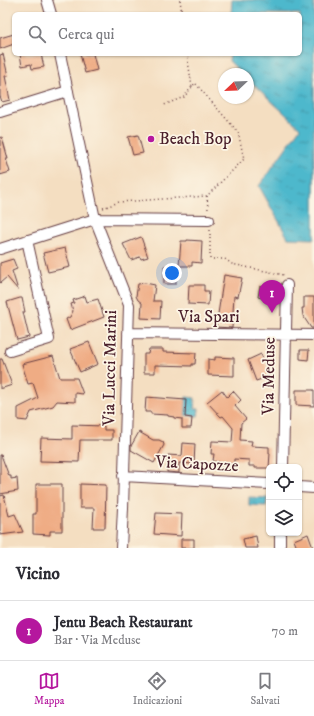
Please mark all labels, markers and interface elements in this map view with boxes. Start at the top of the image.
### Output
search box [12,12,302,56]
icon: search [26,23,48,45]
text: Cerca qui [58,25,114,44]
north arrow [218,68,254,104]
place label: Beach Bop [159,128,231,150]
marker: Beach Bop [146,134,156,144]
your location [162,263,182,283]
pin: 1 [259,280,285,313]
street label: Via Spari [177,306,240,328]
street label: Via Lucci Marini [98,310,122,427]
street label: Via Meduse [257,337,281,416]
street label: Via Capozze [154,451,239,477]
map controls [266,464,302,536]
button: locate [266,464,302,500]
button: layers [266,500,302,536]
text: Vicino [16,563,60,585]
text: Jentu Beach Restaurant [54,613,193,632]
text: 1 [27,623,31,639]
text: 70 m [272,623,298,639]
text: Bar · Via Meduse [54,632,141,648]
tab: Mappa [34,670,65,708]
tab: Indicazioni [133,670,182,708]
tab: Salvati [250,670,280,708]

